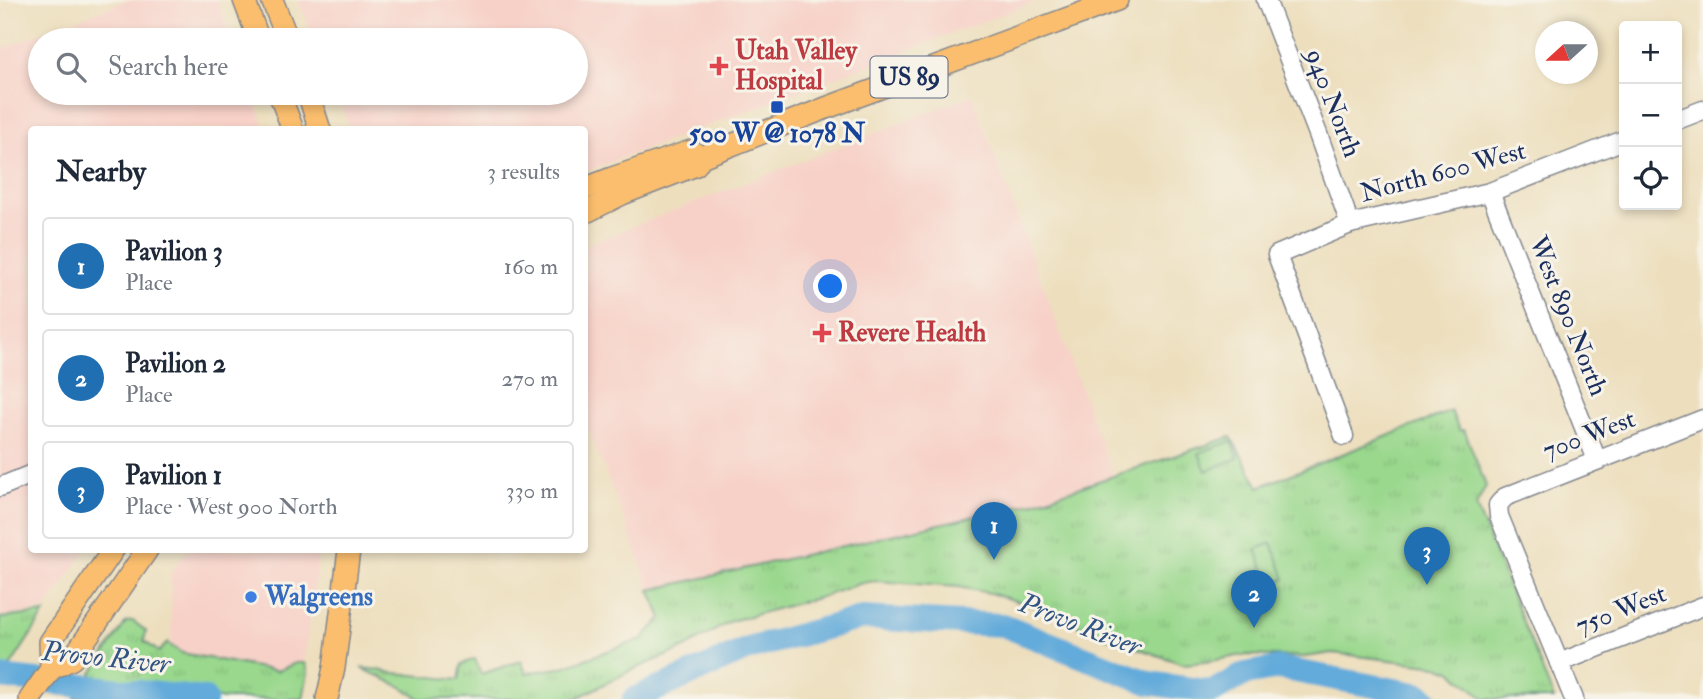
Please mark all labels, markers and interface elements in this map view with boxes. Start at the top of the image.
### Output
north arrow [1535,21,1598,84]
map controls [1619,21,1682,210]
button: + [1619,21,1682,84]
search box [28,28,588,105]
place label: Utah Valley Hospital [735,35,858,98]
street label: 940 North [1297,43,1368,162]
icon: search [52,48,90,86]
text: Search here [108,51,228,83]
marker: Utah Valley Hospital [709,56,729,76]
road number: US 89 [870,56,948,98]
button: − [1619,84,1682,147]
marker: 500 W @ 1078 N [769,99,785,115]
place label: 500 W @ 1078 N [689,118,866,150]
street label: North 600 West [1357,135,1529,209]
button: locate [1619,147,1682,210]
text: Nearby [56,153,146,190]
text: 3 results [487,157,560,186]
street label: West 890 North [1521,231,1615,401]
text: Pavilion 3 [125,236,223,268]
text: 1 [77,252,85,281]
text: 160 m [504,252,558,281]
text: Place [125,268,173,297]
your location [813,269,847,303]
place label: Revere Health [838,317,987,349]
marker: Revere Health [812,323,832,343]
text: Pavilion 2 [125,348,226,380]
text: 2 [75,364,87,393]
text: 270 m [501,364,558,393]
text: Place [125,380,173,409]
street label: 700 West [1538,403,1640,467]
text: Pavilion 1 [125,460,222,492]
text: 3 [77,476,85,505]
text: 330 m [506,476,558,505]
text: Place · West 900 North [125,492,337,521]
pin: 1 [971,502,1017,560]
pin: 3 [1404,527,1450,585]
pin: 2 [1231,570,1277,628]
street label: 750 West [1571,578,1671,642]
place label: Walgreens [264,581,373,614]
water label: Provo River [1013,585,1148,665]
marker: Walgreens [243,589,259,605]
water label: Provo River [39,634,173,682]

